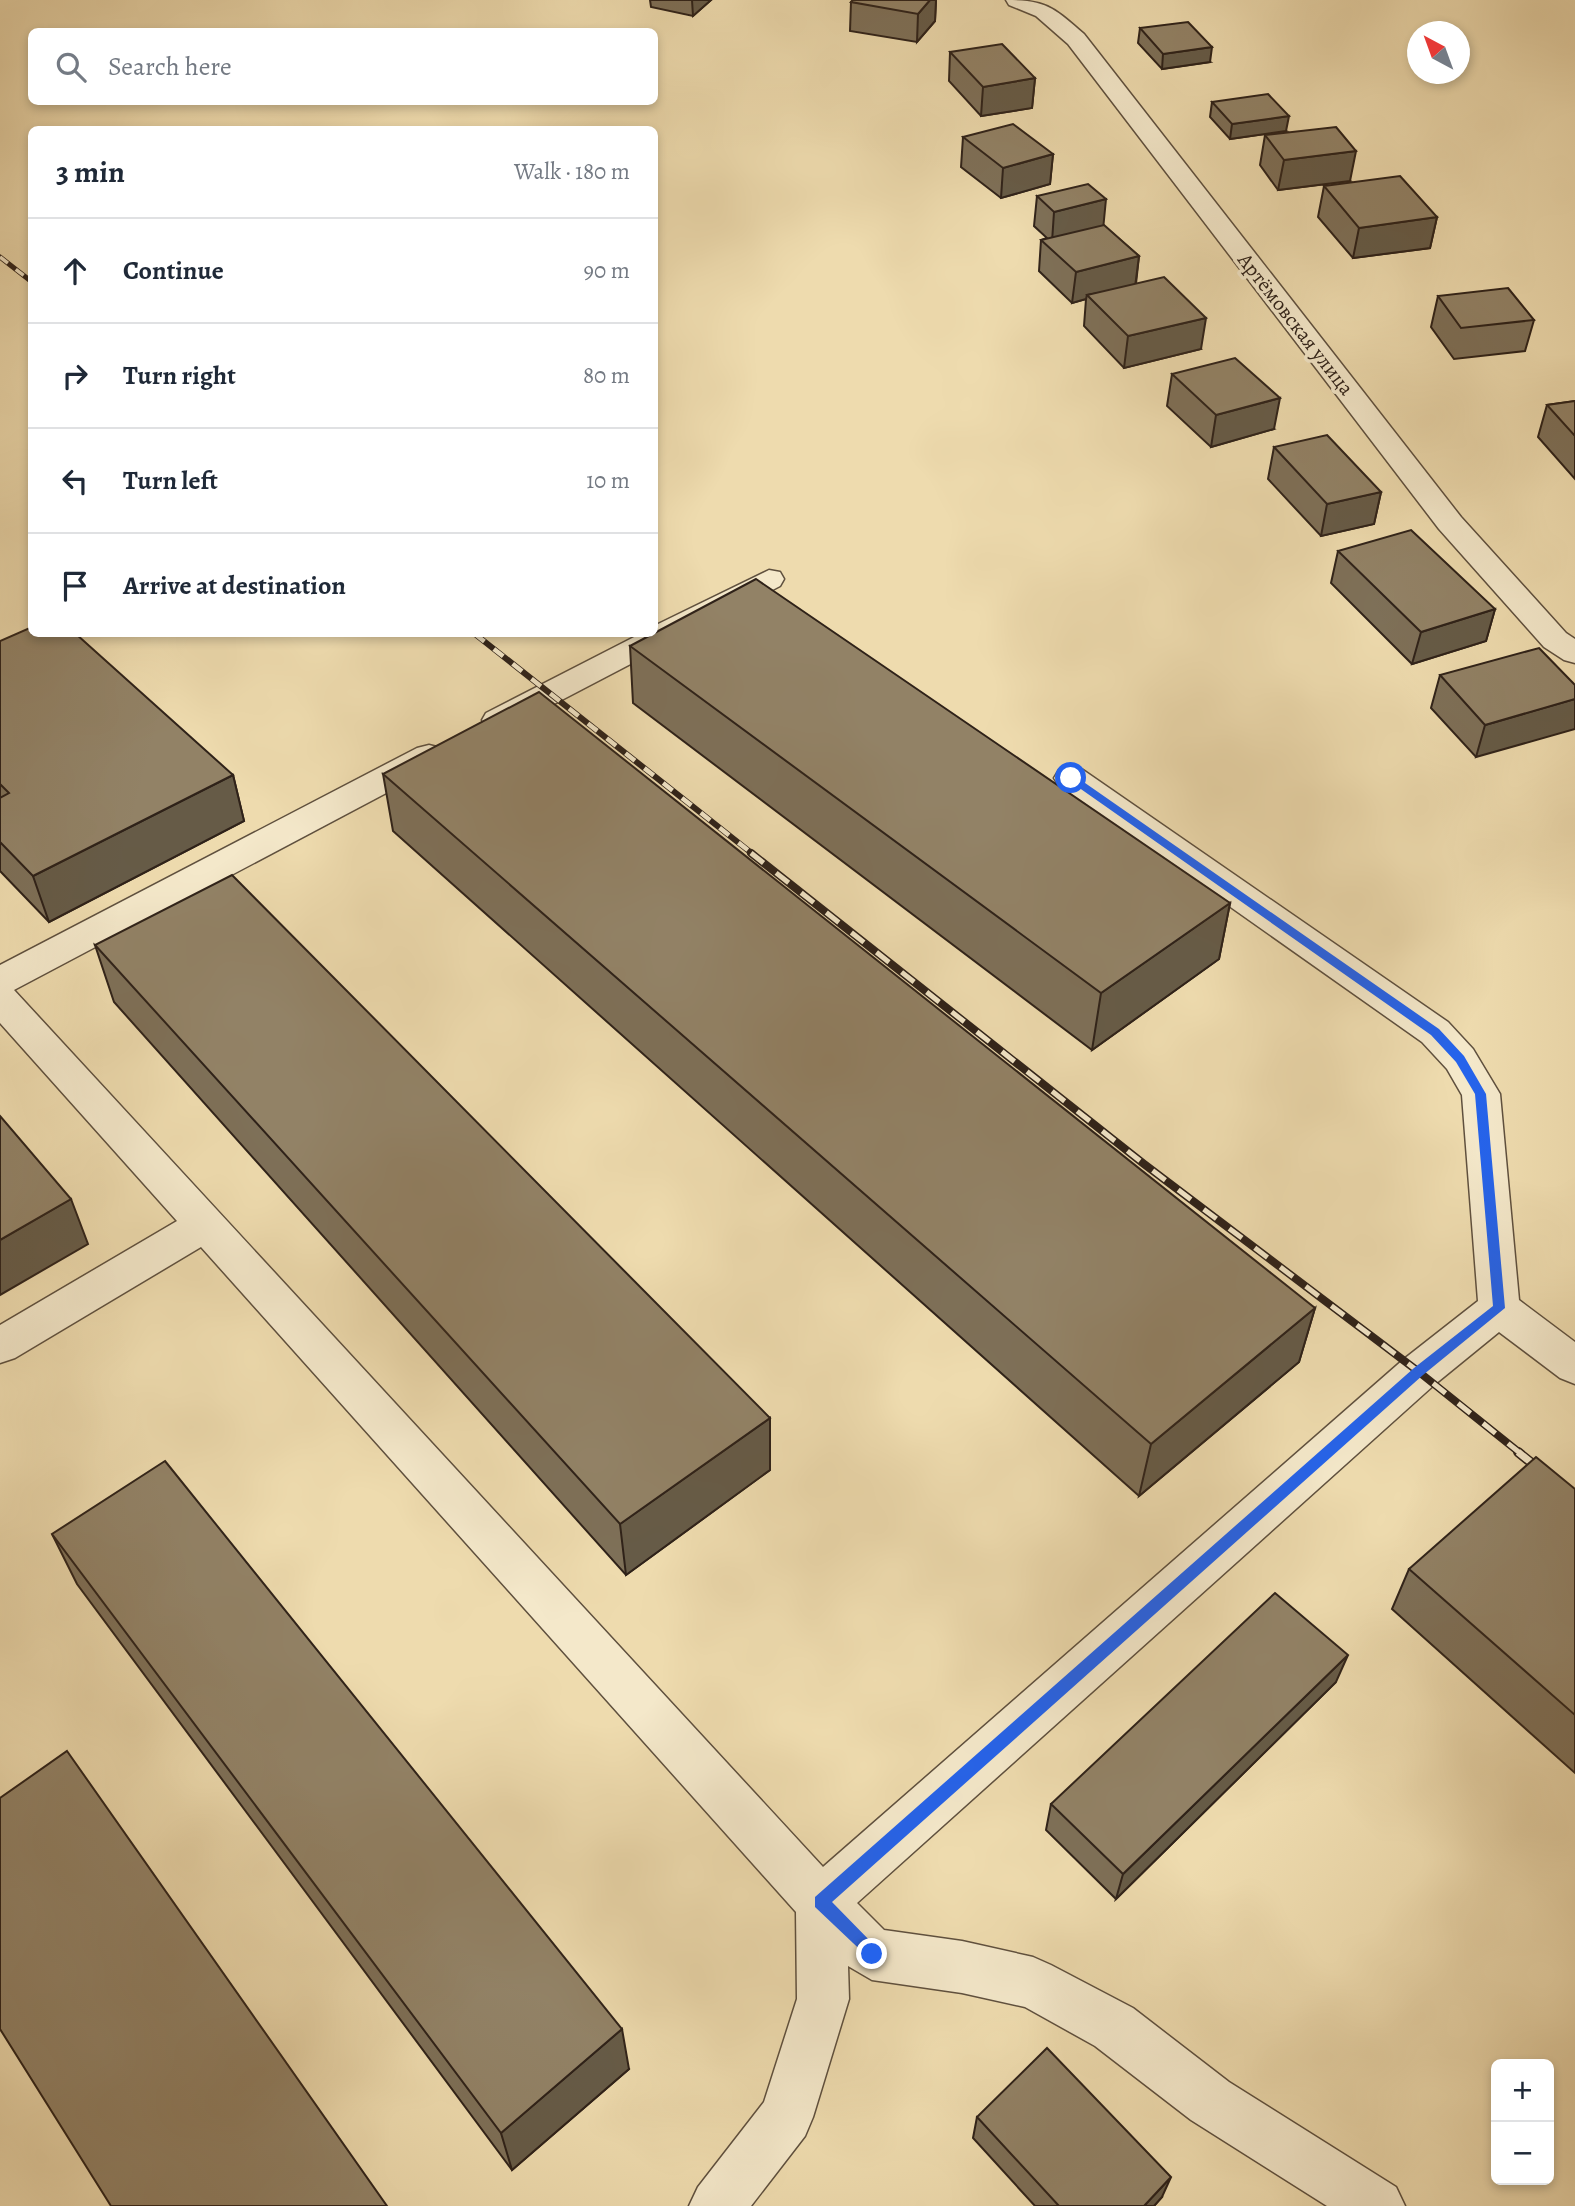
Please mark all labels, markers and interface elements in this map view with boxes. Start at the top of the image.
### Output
north arrow [1407,21,1470,84]
search box [28,28,658,105]
icon: search [52,48,90,86]
text: Search here [108,49,232,84]
text: 3 min [56,152,125,192]
text: Walk · 180 m [514,156,630,187]
street label: Артёмовская улица [1231,246,1361,401]
icon: ahead [56,252,94,290]
text: Continue [123,253,224,288]
text: 90 m [584,255,630,286]
icon: right [56,357,94,395]
text: Turn right [123,358,236,393]
text: 80 m [583,360,630,391]
icon: left [56,462,94,500]
text: Turn left [123,463,218,498]
text: 10 m [586,465,630,496]
icon: arrive [56,567,94,605]
text: Arrive at destination [123,568,346,603]
route start [1055,762,1086,793]
route end [856,1938,887,1969]
map controls [1491,2059,1554,2185]
button: + [1491,2059,1554,2122]
button: − [1491,2122,1554,2185]

